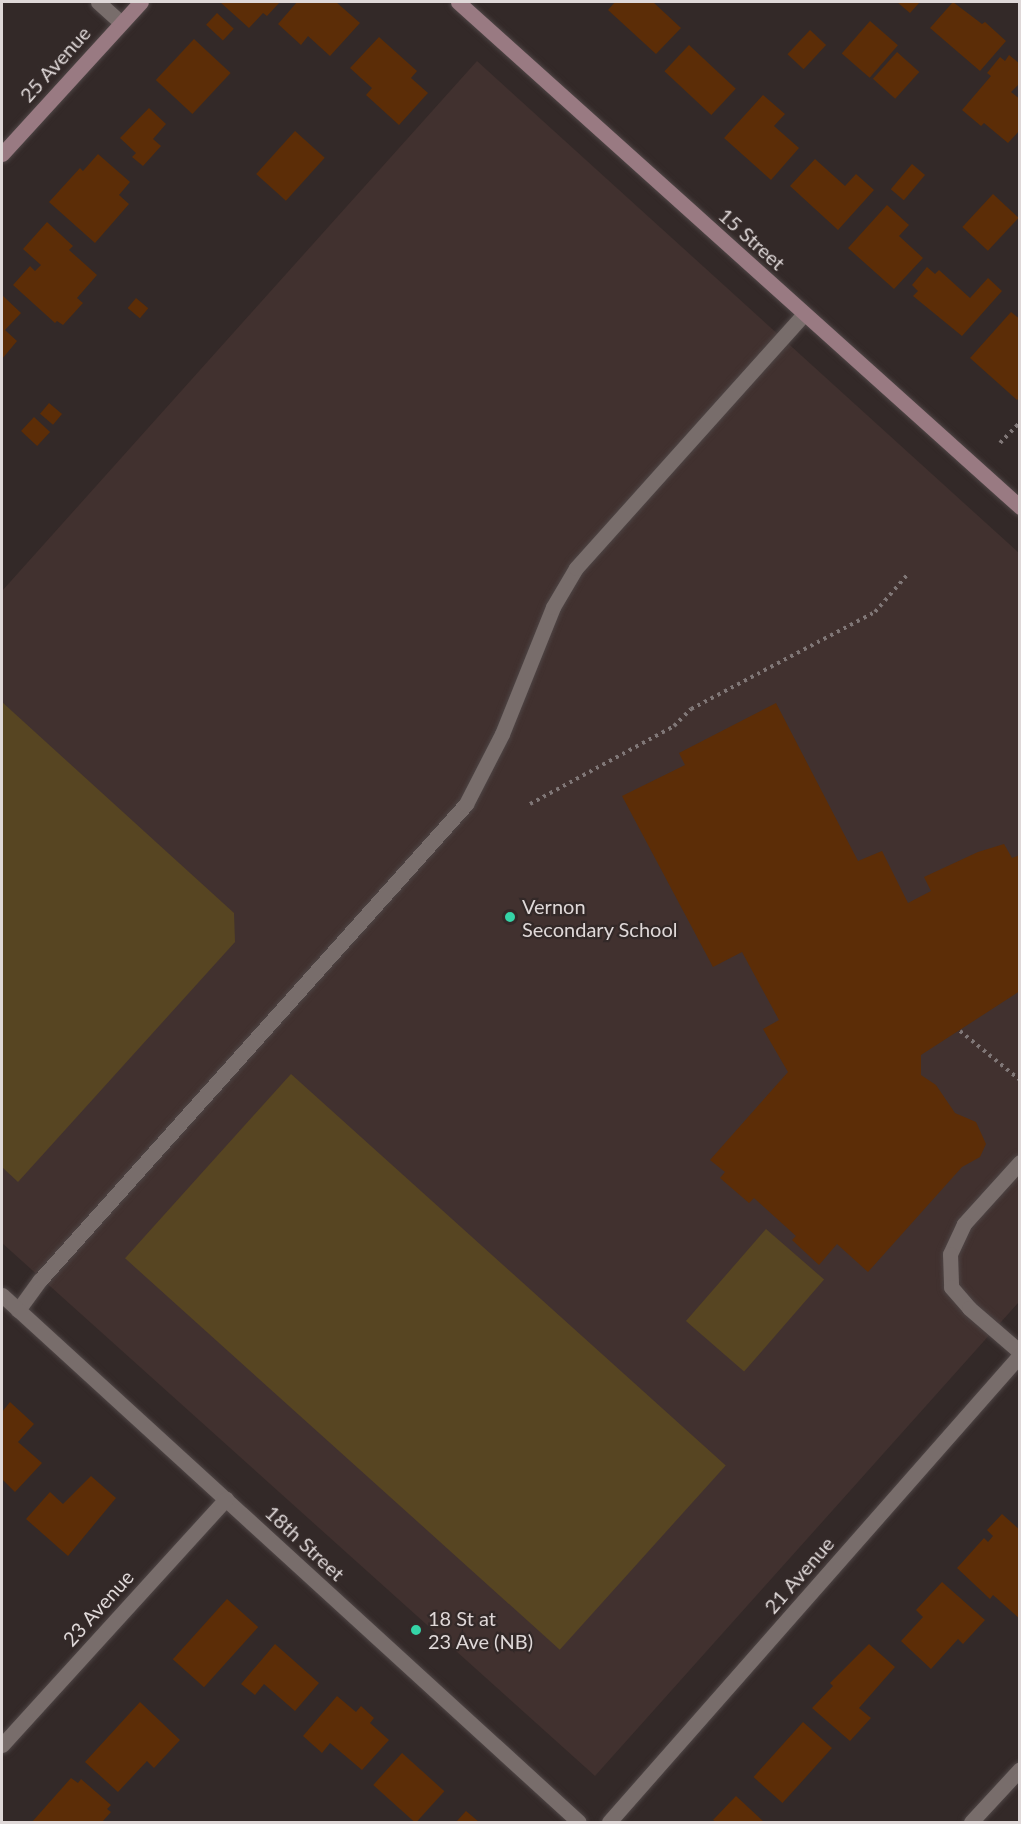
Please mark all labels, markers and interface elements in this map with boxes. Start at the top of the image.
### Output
street label: 25 Avenue [14,21,96,107]
street label: 15 Street [714,203,790,275]
place label: Vernon Secondary School [522,894,678,941]
marker: Vernon Secondary School [503,910,517,924]
street label: 18th Street [261,1500,349,1586]
street label: 21 Avenue [759,1531,839,1619]
street label: 23 Avenue [57,1565,139,1651]
place label: 18 St at 23 Ave (NB) [428,1606,534,1653]
marker: 18 St at 23 Ave (NB) [409,1623,423,1637]

